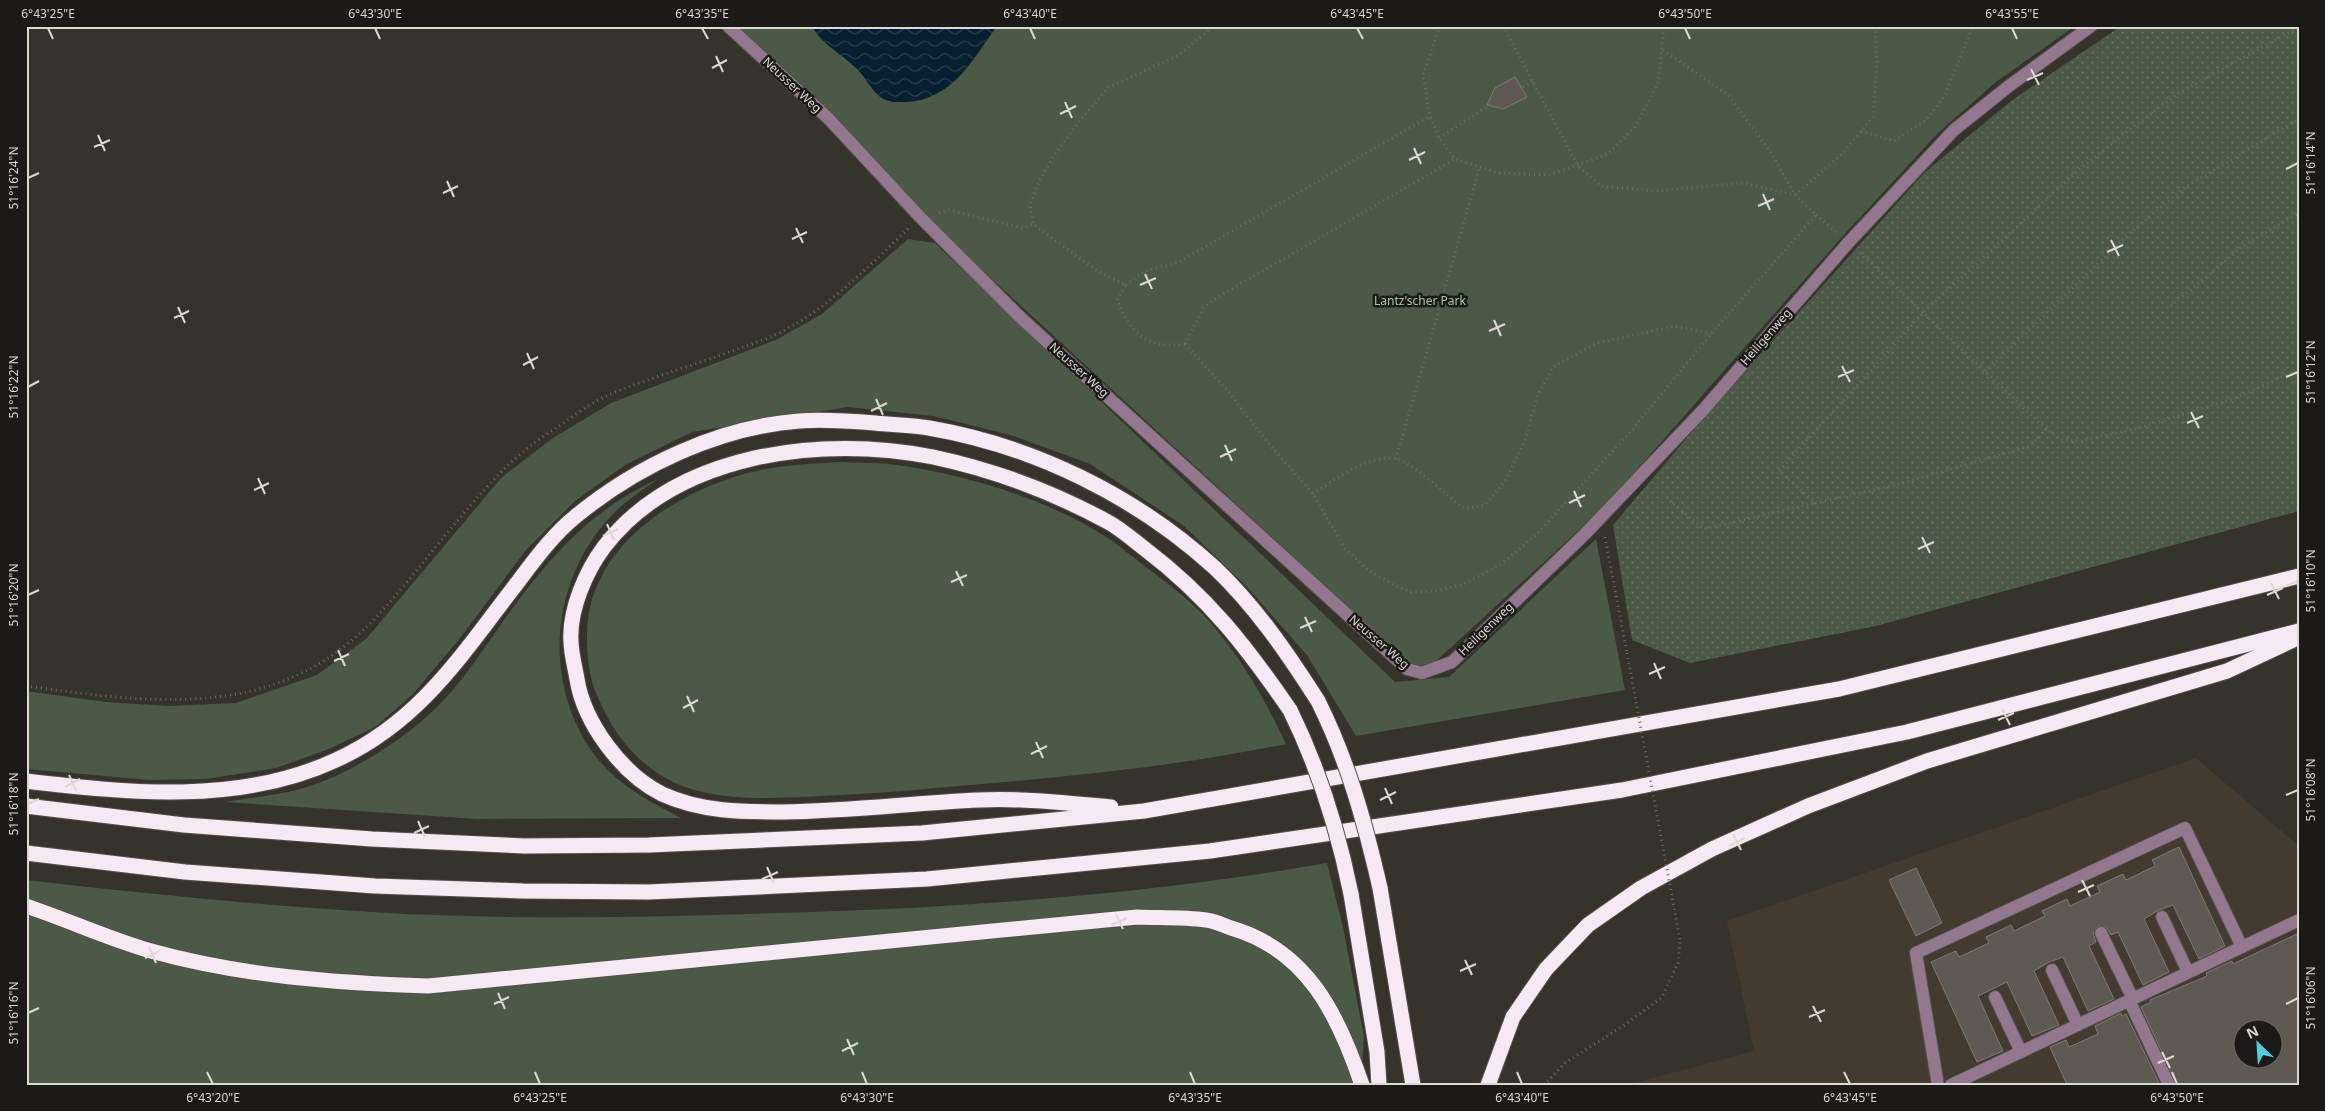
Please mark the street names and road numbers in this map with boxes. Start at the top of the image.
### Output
street label: Neusser Weg [759,53,825,116]
street label: Heiligenweg [1736,305,1795,369]
street label: Neusser Weg [1046,338,1113,401]
street label: Heiligenweg [1455,598,1517,659]
street label: Neusser Weg [1346,611,1413,673]

